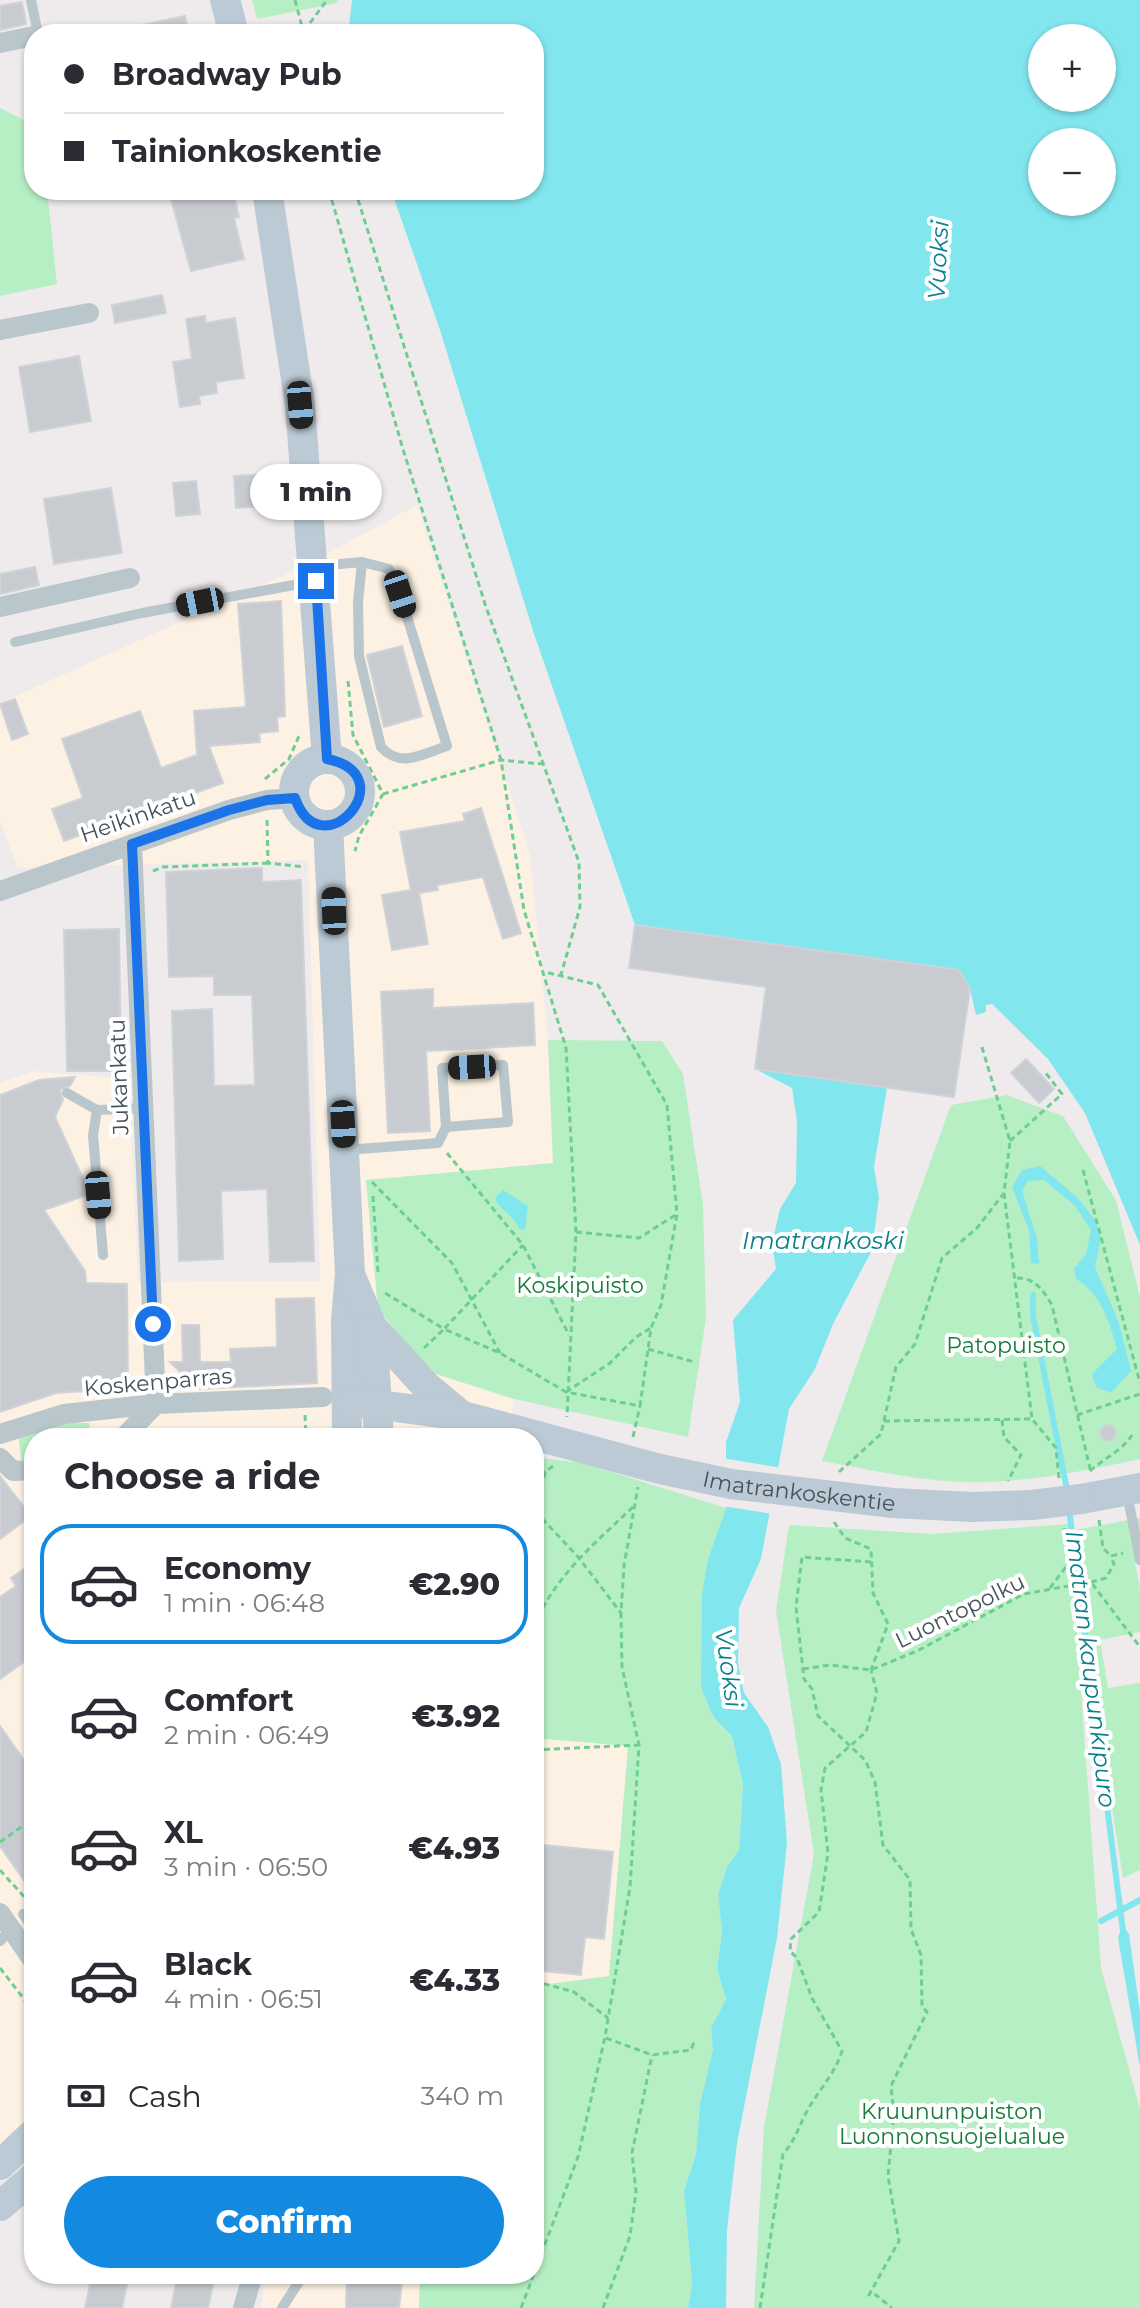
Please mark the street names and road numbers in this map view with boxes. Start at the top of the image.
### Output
street label: Heikinkatu [77,784,199,848]
street label: Jukankatu [103,1018,135,1137]
street label: Koskenparras [83,1362,233,1402]
street label: Imatrankoskentie [700,1465,897,1517]
street label: Luontopolku [891,1568,1029,1654]

